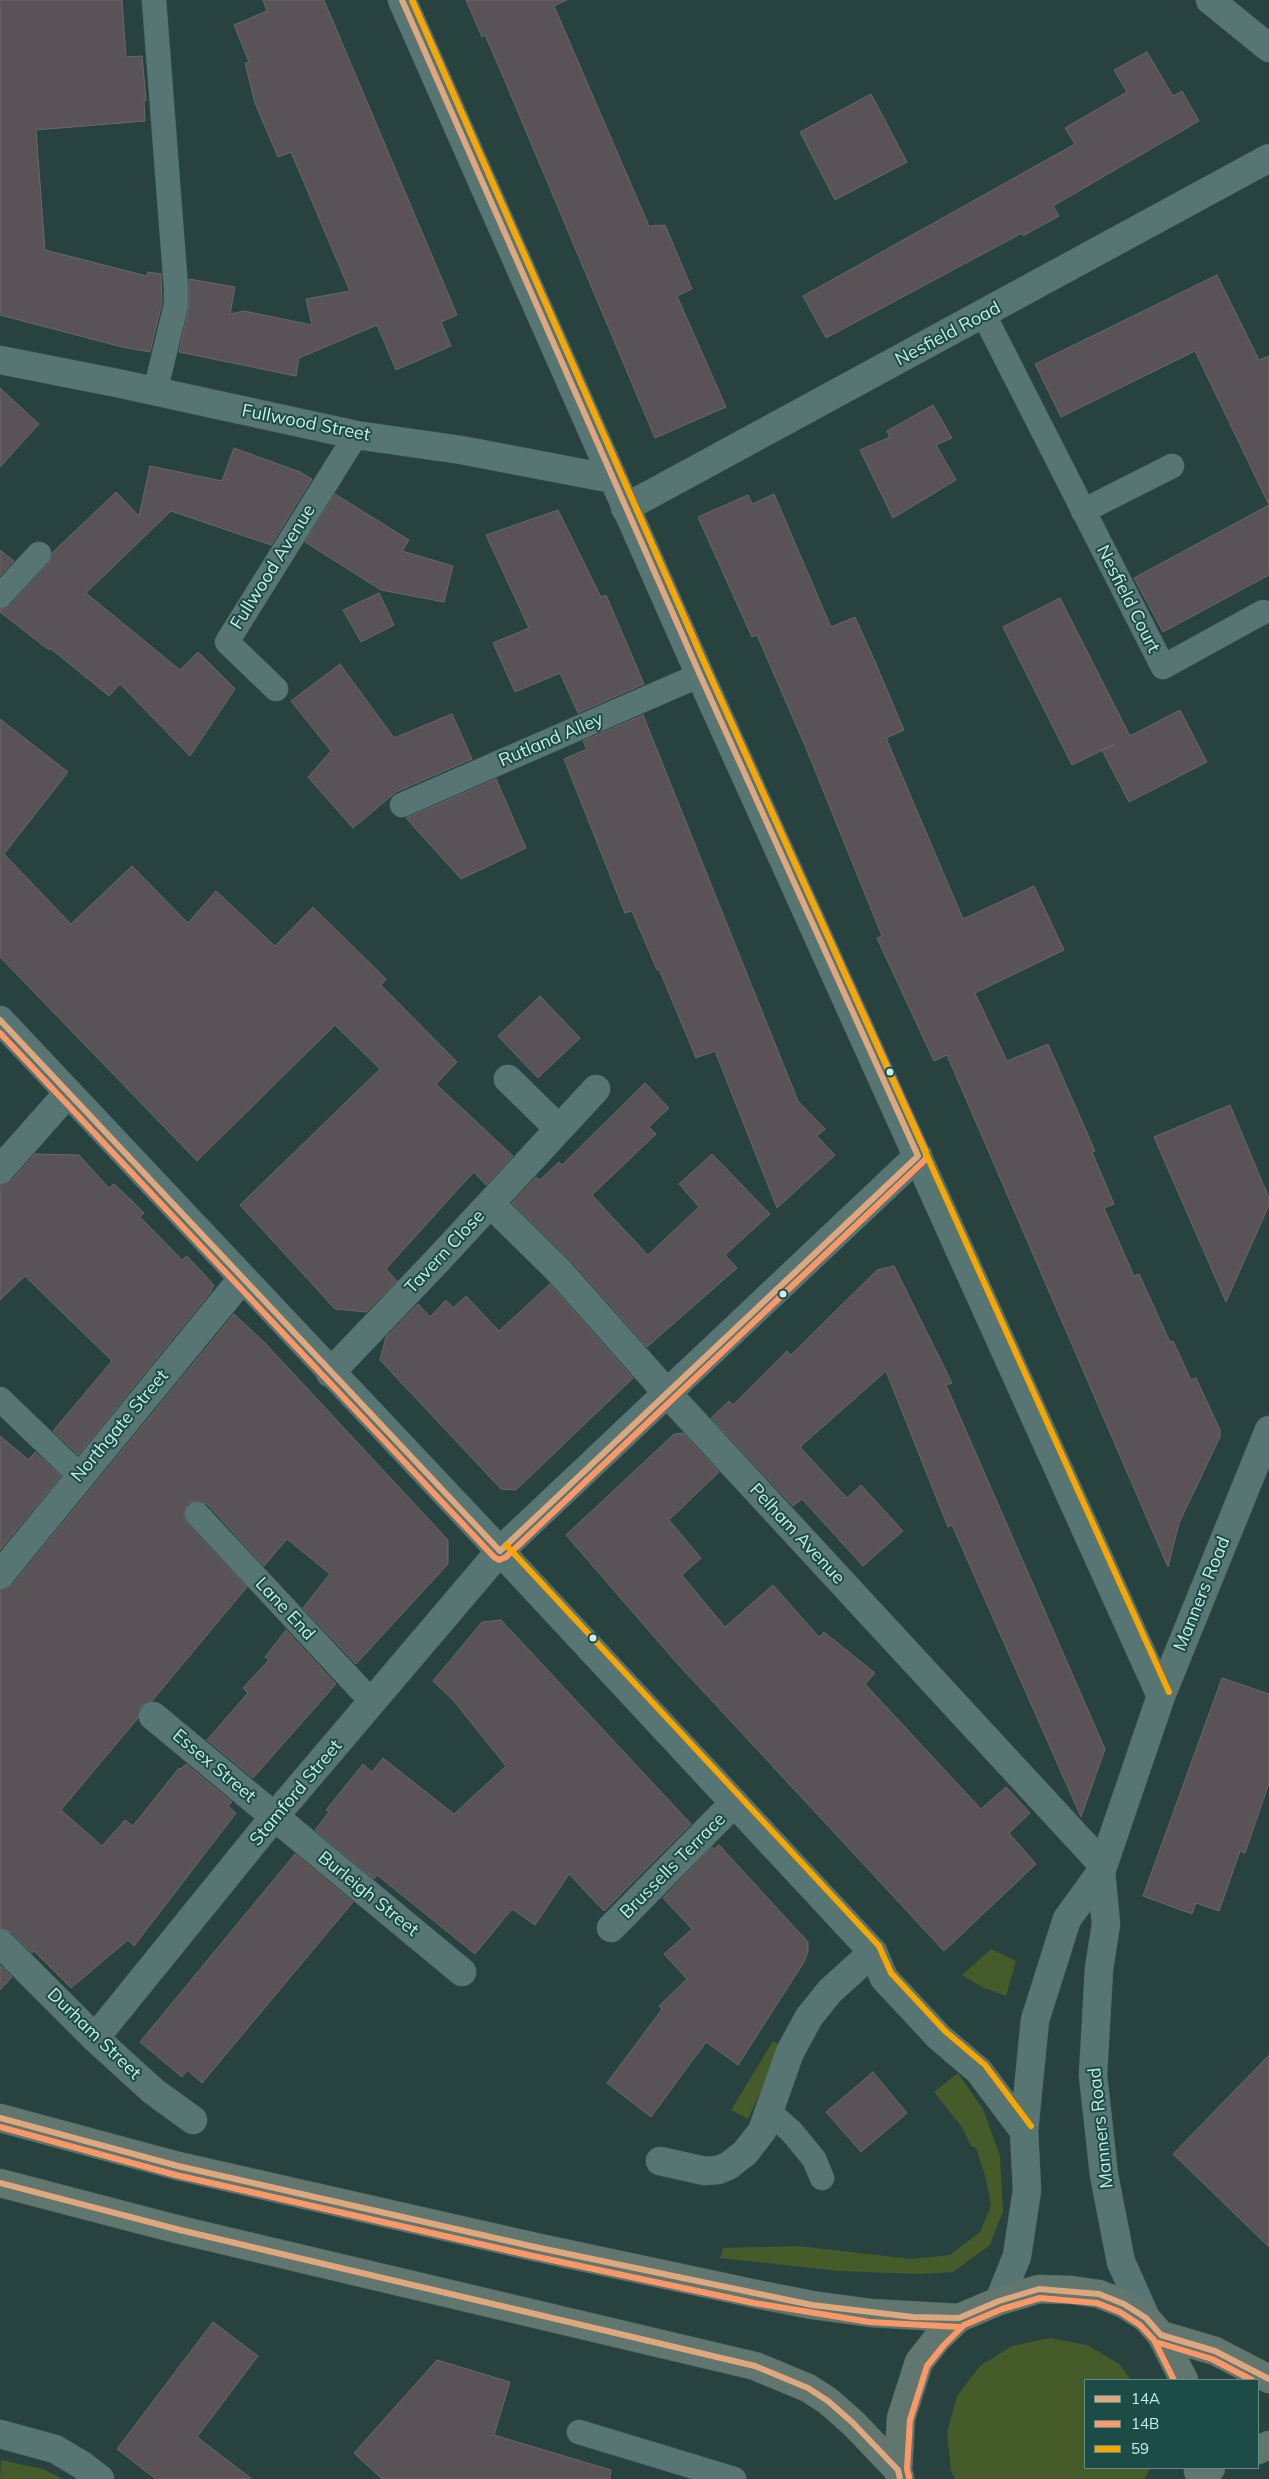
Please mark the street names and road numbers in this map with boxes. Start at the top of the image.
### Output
street label: Nesfield Road [892,297,1004,371]
street label: Fullwood Street [240,400,372,446]
street label: Fullwood Avenue [226,501,320,633]
street label: Nesfield Court [1092,542,1164,656]
street label: Rutland Alley [496,708,606,772]
street label: Tavern Close [401,1206,489,1298]
street label: Northgate Street [67,1366,173,1486]
street label: Pelham Avenue [745,1479,849,1589]
street label: Manners Road [1169,1534,1235,1654]
street label: Lane End [251,1573,319,1645]
street label: Essex Street [168,1725,260,1807]
street label: Stamford Street [245,1736,347,1850]
street label: Brussells Terrace [616,1809,730,1923]
street label: Burleigh Street [313,1847,423,1941]
street label: Durham Street [43,1984,145,2084]
street label: Manners Road [1084,2067,1118,2189]

